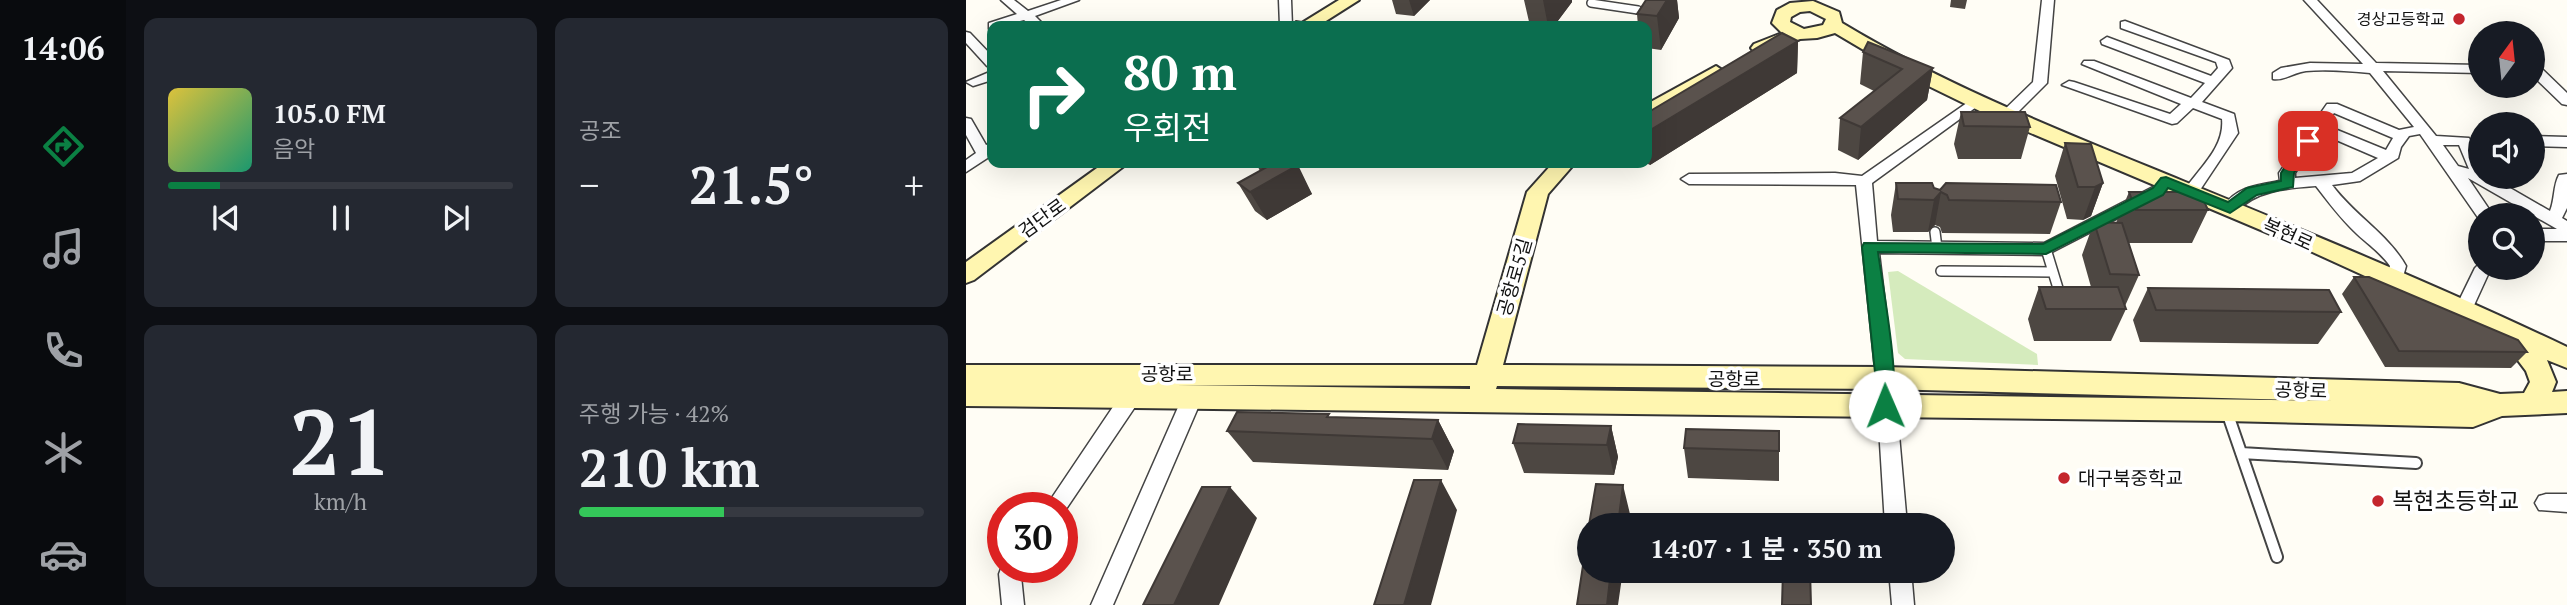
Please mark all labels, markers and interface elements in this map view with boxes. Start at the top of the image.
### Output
place label: 경상고등학교 [2357,8,2445,30]
marker: 경상고등학교 [2451,11,2467,27]
north arrow [2468,21,2544,98]
map controls [2468,21,2545,280]
text: 14:06 [21,27,105,69]
text: 80 m [1123,39,1237,104]
icon: right [1008,49,1099,140]
text: 105.0 FM [273,96,386,130]
text: 우회전 [1123,106,1211,148]
pin [2278,111,2338,171]
button: sound [2468,112,2545,189]
text: 공조 [579,115,621,146]
icon: directions [39,122,88,171]
icon: arrive [2289,122,2327,160]
text: 음악 [273,133,315,164]
text: 21.5° [689,150,814,219]
text: − [579,160,599,210]
text: + [904,160,924,210]
street label: 검단로 [1013,192,1070,243]
icon: previous [207,199,245,237]
icon: pause [322,199,360,237]
icon: next [437,199,475,237]
button: search [2468,203,2545,280]
street label: 복현로 [2259,211,2317,256]
icon: music [39,224,88,273]
street label: 공항로5길 [1490,235,1537,319]
icon: phone [39,326,88,375]
street label: 공항로 [1141,361,1193,386]
street label: 공항로 [1708,366,1760,391]
position arrow [1848,369,1922,443]
street label: 공항로 [2274,376,2328,403]
text: 21 [289,380,392,501]
text: 주행 가능 · 42% [579,398,729,429]
icon: climate [39,428,88,477]
text: 210 km [579,433,760,502]
place label: 대구북중학교 [2078,465,2183,490]
marker: 대구북중학교 [2056,470,2072,486]
place label: 복현초등학교 [2392,485,2519,516]
text: km/h [314,486,367,517]
speed limit sign: 30 [987,492,1078,583]
marker: 복현초등학교 [2370,493,2386,509]
icon: car [39,530,88,579]
text: 14:07 · 1 분 · 350 m [1650,531,1882,565]

